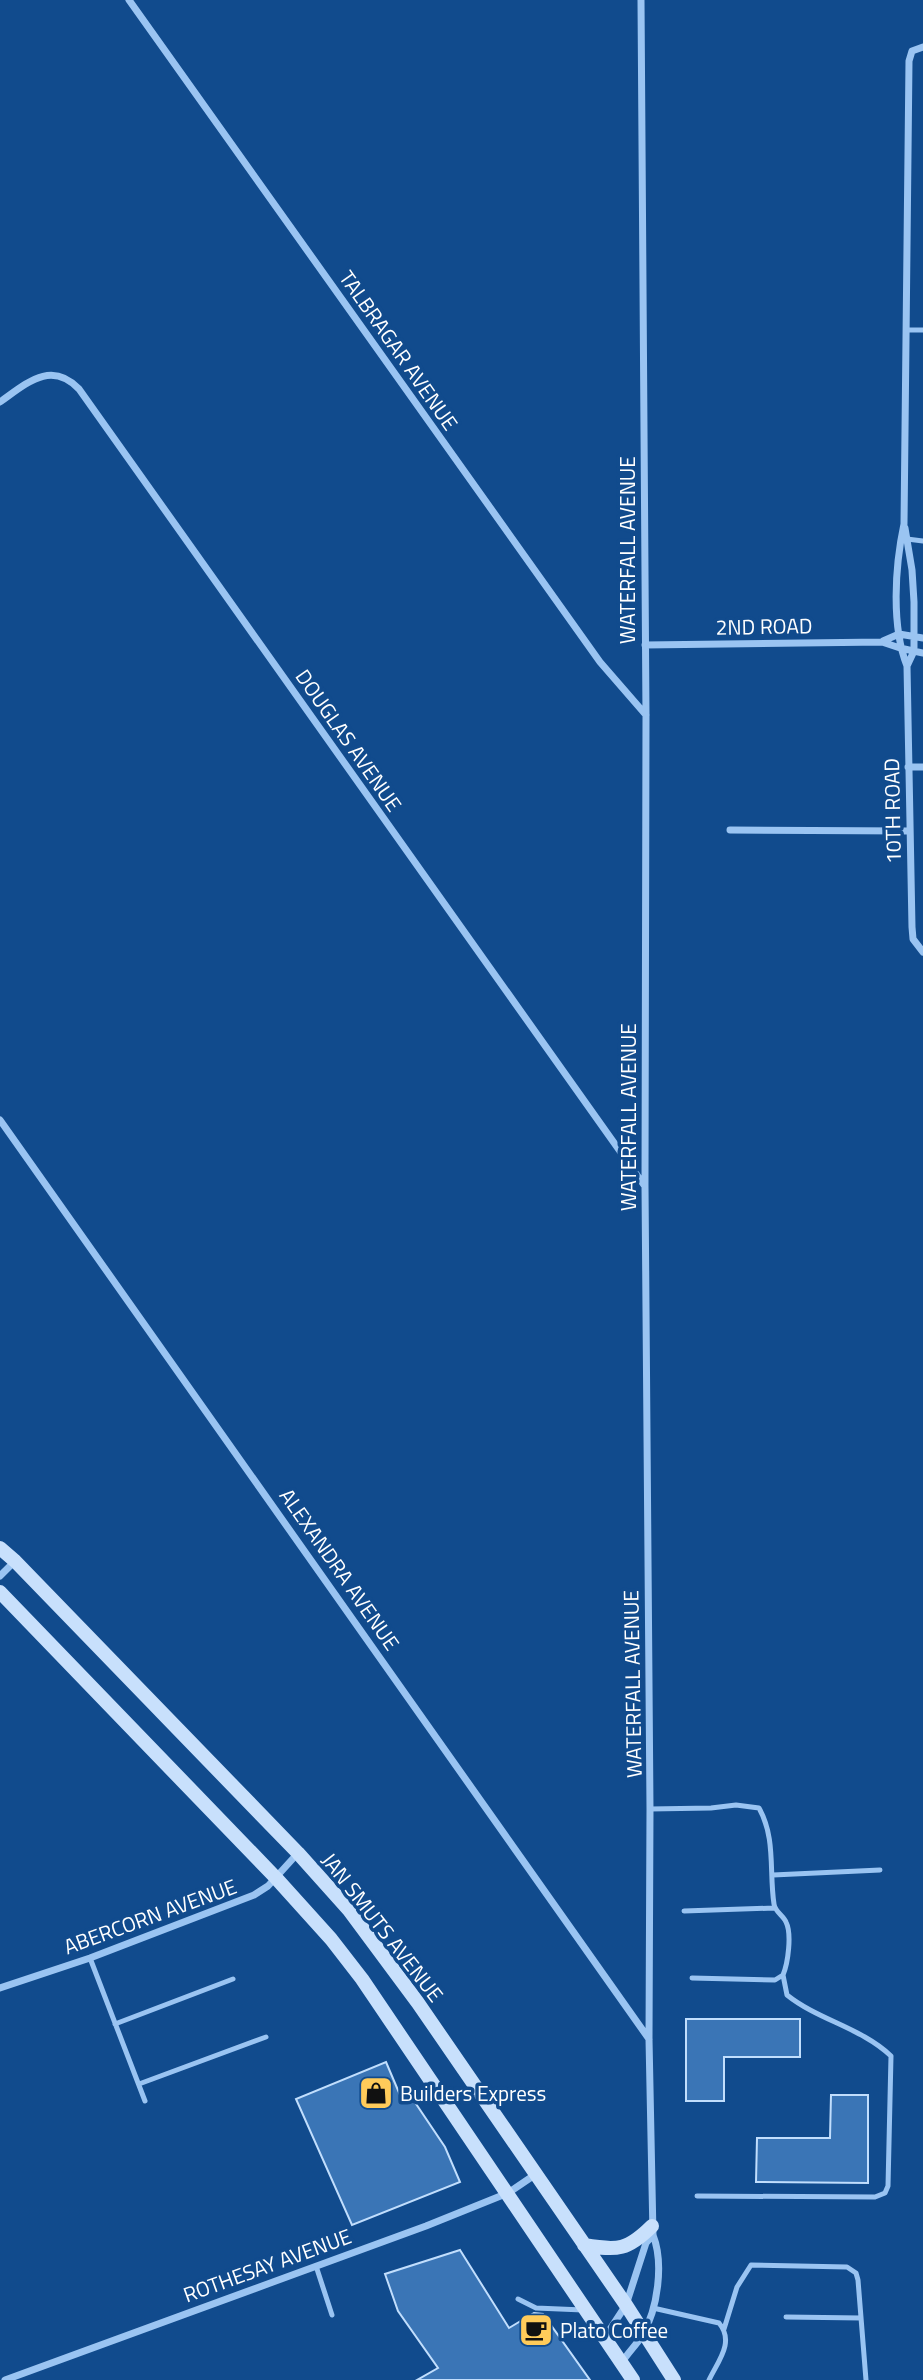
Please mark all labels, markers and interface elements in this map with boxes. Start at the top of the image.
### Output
street label: TALBRAGAR AVENUE [332,264,466,436]
street label: WATERFALL AVENUE [611,456,643,644]
street label: 2ND ROAD [715,609,813,643]
street label: DOUGLAS AVENUE [288,662,410,818]
street label: 10TH ROAD [875,758,909,864]
street label: WATERFALL AVENUE [612,1023,644,1211]
street label: ALEXANDRA AVENUE [272,1482,408,1656]
street label: WATERFALL AVENUE [614,1590,650,1778]
street label: JAN SMUTS AVENUE [314,1845,452,2009]
street label: ABERCORN AVENUE [59,1870,241,1962]
shop icon: Builders Express [357,2074,395,2112]
place label: Builders Express [400,2077,546,2109]
street label: ROTHESAY AVENUE [178,2220,356,2310]
cafe icon: Plato Coffee [517,2311,555,2349]
place label: Plato Coffee [560,2314,668,2346]

